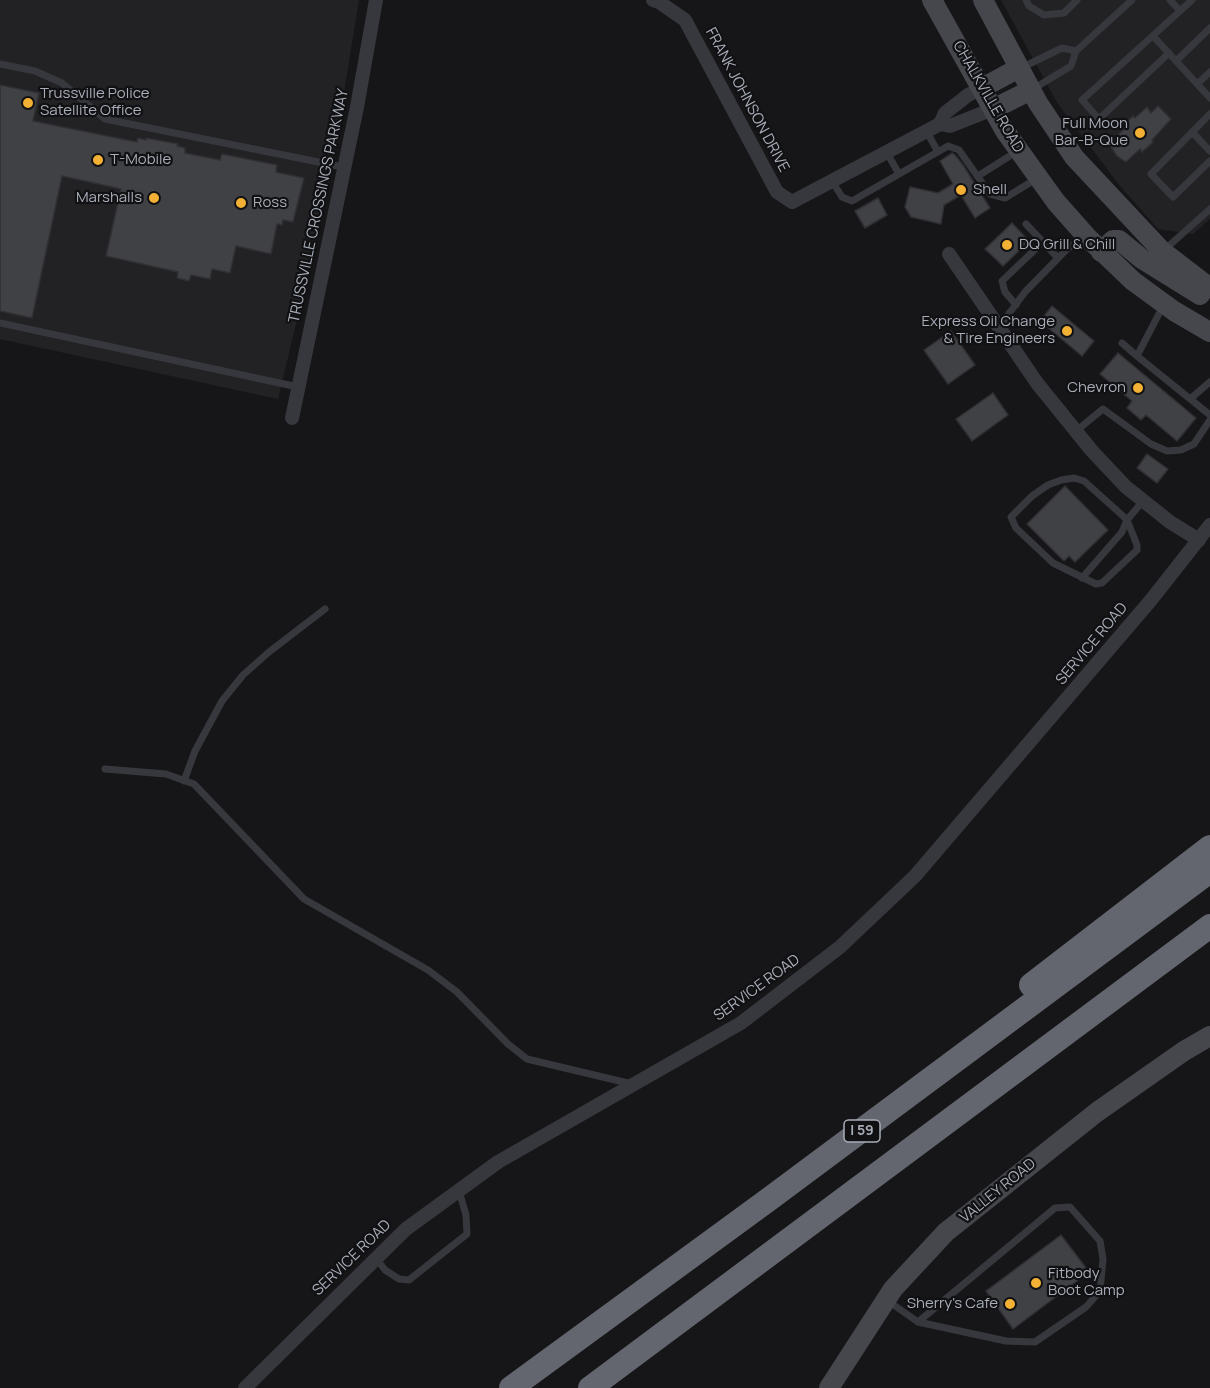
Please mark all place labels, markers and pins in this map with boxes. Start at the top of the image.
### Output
place label: Trussville Police Satellite Office [40,85,150,120]
marker: Trussville Police Satellite Office [21,96,35,110]
place label: Full Moon Bar-B-Que [1055,115,1128,150]
marker: Full Moon Bar-B-Que [1133,126,1147,140]
place label: T-Mobile [110,151,171,169]
marker: T-Mobile [91,153,105,167]
place label: Shell [973,181,1007,199]
marker: Shell [954,183,968,197]
place label: Marshalls [76,189,142,207]
marker: Marshalls [147,191,161,205]
place label: Ross [253,194,287,212]
marker: Ross [234,196,248,210]
place label: DQ Grill & Chill [1019,236,1115,254]
marker: DQ Grill & Chill [1000,238,1014,252]
place label: Express Oil Change & Tire Engineers [922,313,1055,348]
marker: Express Oil Change & Tire Engineers [1060,324,1074,338]
place label: Chevron [1067,379,1126,397]
marker: Chevron [1131,381,1145,395]
place label: Fitbody Boot Camp [1048,1265,1125,1300]
marker: Fitbody Boot Camp [1029,1276,1043,1290]
place label: Sherry's Cafe [907,1295,998,1313]
marker: Sherry's Cafe [1003,1297,1017,1311]

